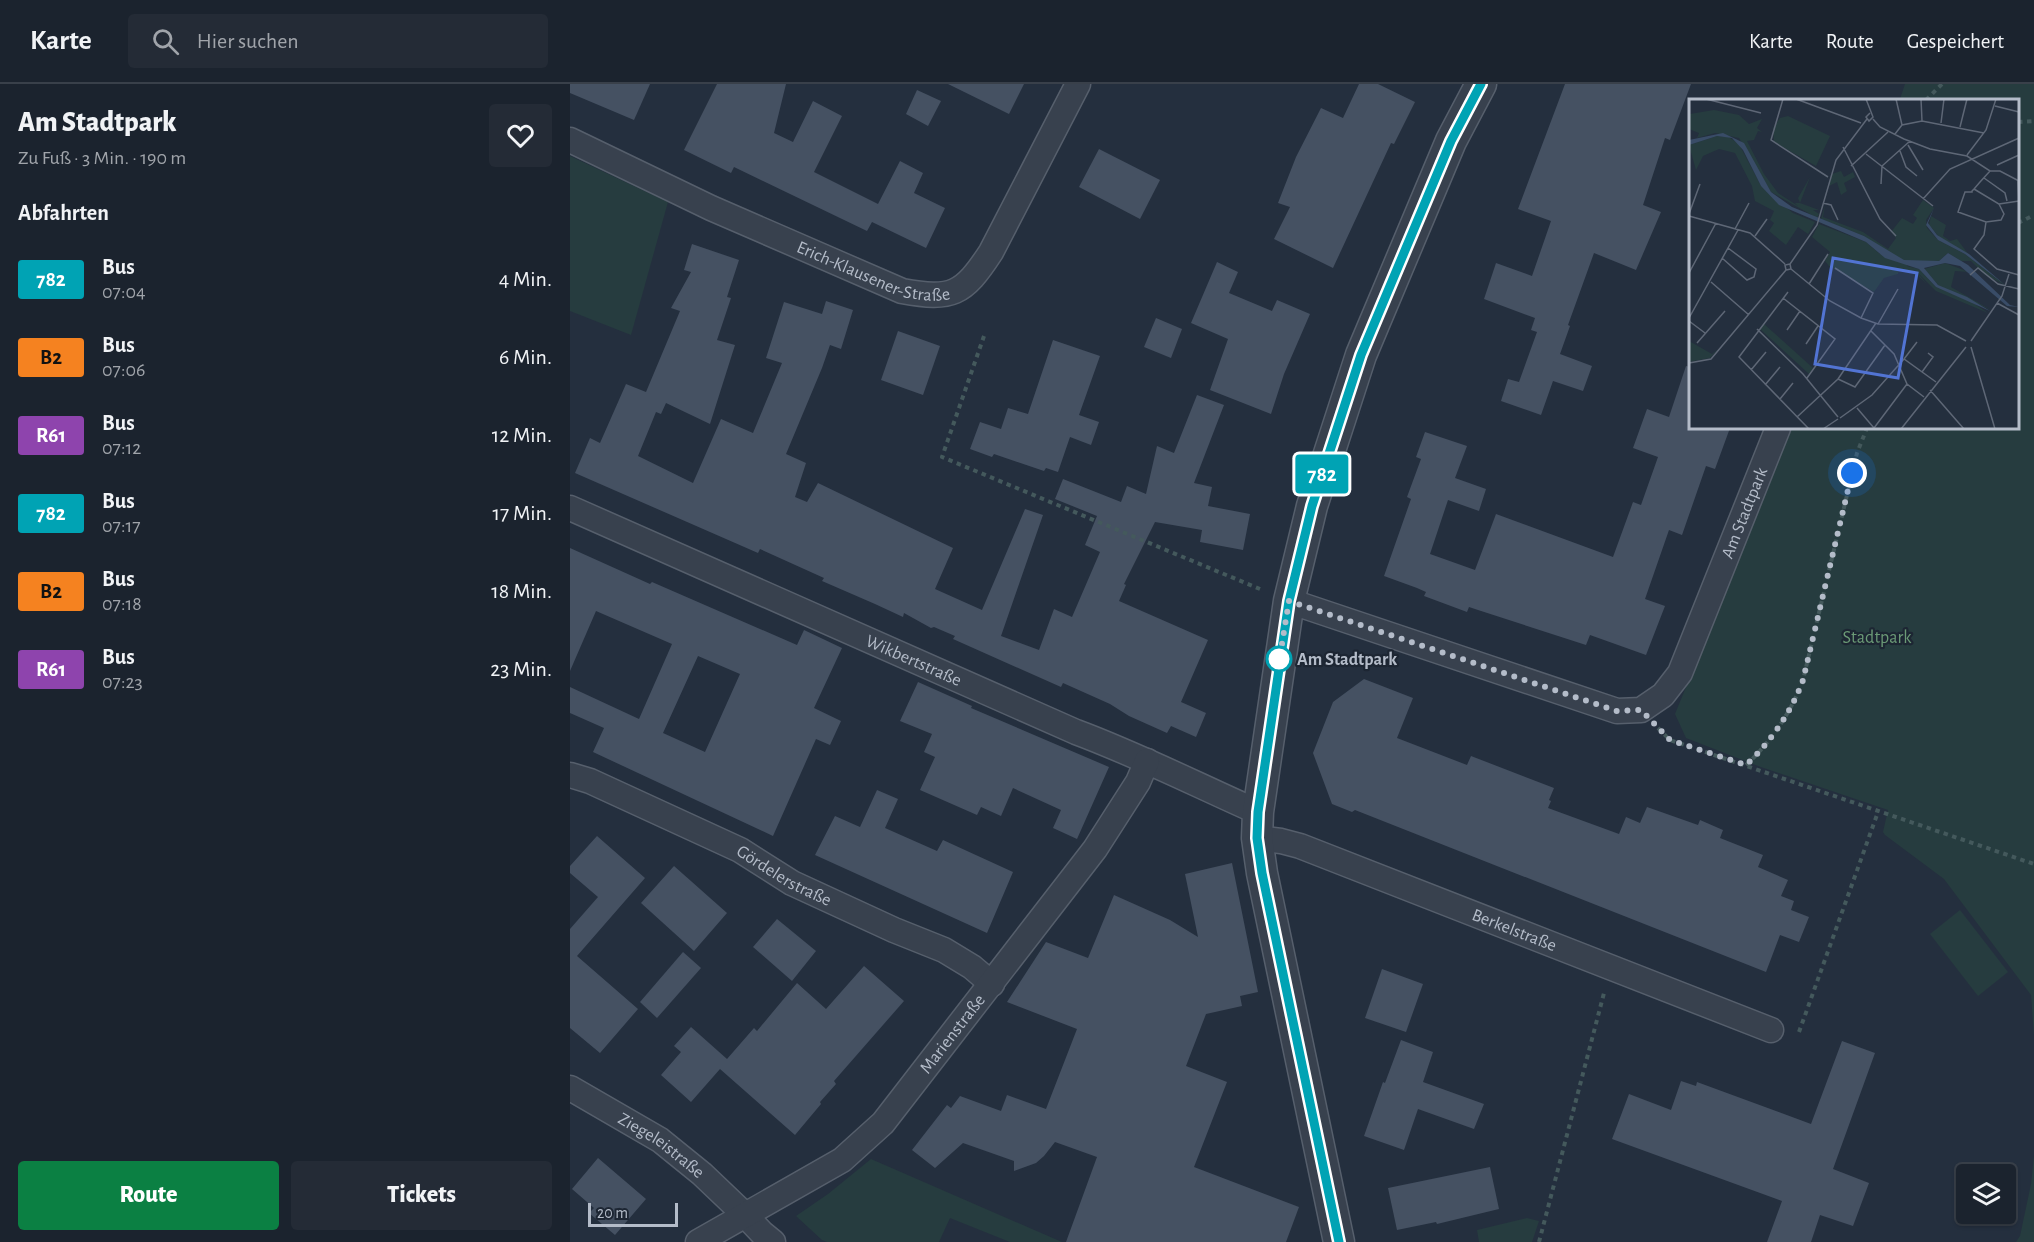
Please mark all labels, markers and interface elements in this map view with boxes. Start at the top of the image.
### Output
search box [128,14,548,68]
icon: search [149,25,182,58]
text: Karte [30,27,92,55]
text: Hier suchen [197,30,299,52]
text: Karte [1749,31,1793,52]
text: Route [1826,31,1874,52]
text: Gespeichert [1907,31,2004,52]
inset map [1689,99,2019,429]
button: heart [489,104,552,167]
text: Am Stadtpark [18,109,176,137]
text: Zu Fuß · 3 Min. · 190 m [18,148,186,168]
text: Abfahrten [18,202,109,224]
street label: Erich-Klausener-Straße [794,238,952,305]
text: Bus [102,256,135,278]
text: 4 Min. [499,268,552,290]
text: 782 [36,269,66,290]
text: 07:04 [102,282,146,302]
text: Bus [102,334,135,356]
text: 6 Min. [499,346,552,368]
text: B2 [40,347,62,368]
text: 07:06 [102,360,145,380]
text: Bus [102,412,135,434]
text: 12 Min. [492,424,552,446]
text: R61 [36,425,66,446]
text: 07:12 [102,438,141,458]
line badge: 782 [1288,454,1356,494]
your location [1837,458,1867,488]
text: 782 [1307,464,1337,485]
street label: Am Stadtpark [1719,464,1772,561]
text: Bus [102,490,135,512]
text: 17 Min. [493,502,552,524]
text: 782 [36,503,66,524]
text: 07:17 [102,516,141,536]
text: Bus [102,568,135,590]
text: 18 Min. [491,580,552,602]
text: B2 [40,581,62,602]
text: 07:18 [102,594,142,614]
park label: Stadtpark [1843,629,1912,647]
street label: Wikbertstraße [863,632,964,690]
text: Bus [102,646,135,668]
marker: Am Stadtpark [1266,646,1292,672]
place label: Am Stadtpark [1297,651,1397,669]
text: 23 Min. [490,658,552,680]
text: R61 [36,659,66,680]
text: 07:23 [102,672,143,692]
street label: Gördelerstraße [733,842,834,910]
street label: Berkelstraße [1469,906,1559,955]
street label: Marienstraße [917,991,989,1077]
street label: Ziegeleistraße [615,1110,707,1182]
button: Route [18,1161,279,1230]
button: Tickets [291,1161,552,1230]
map controls [1956,1164,2016,1224]
button: layers [1956,1164,2016,1224]
scale bar [588,1200,678,1228]
text: 20 m [597,1205,628,1221]

